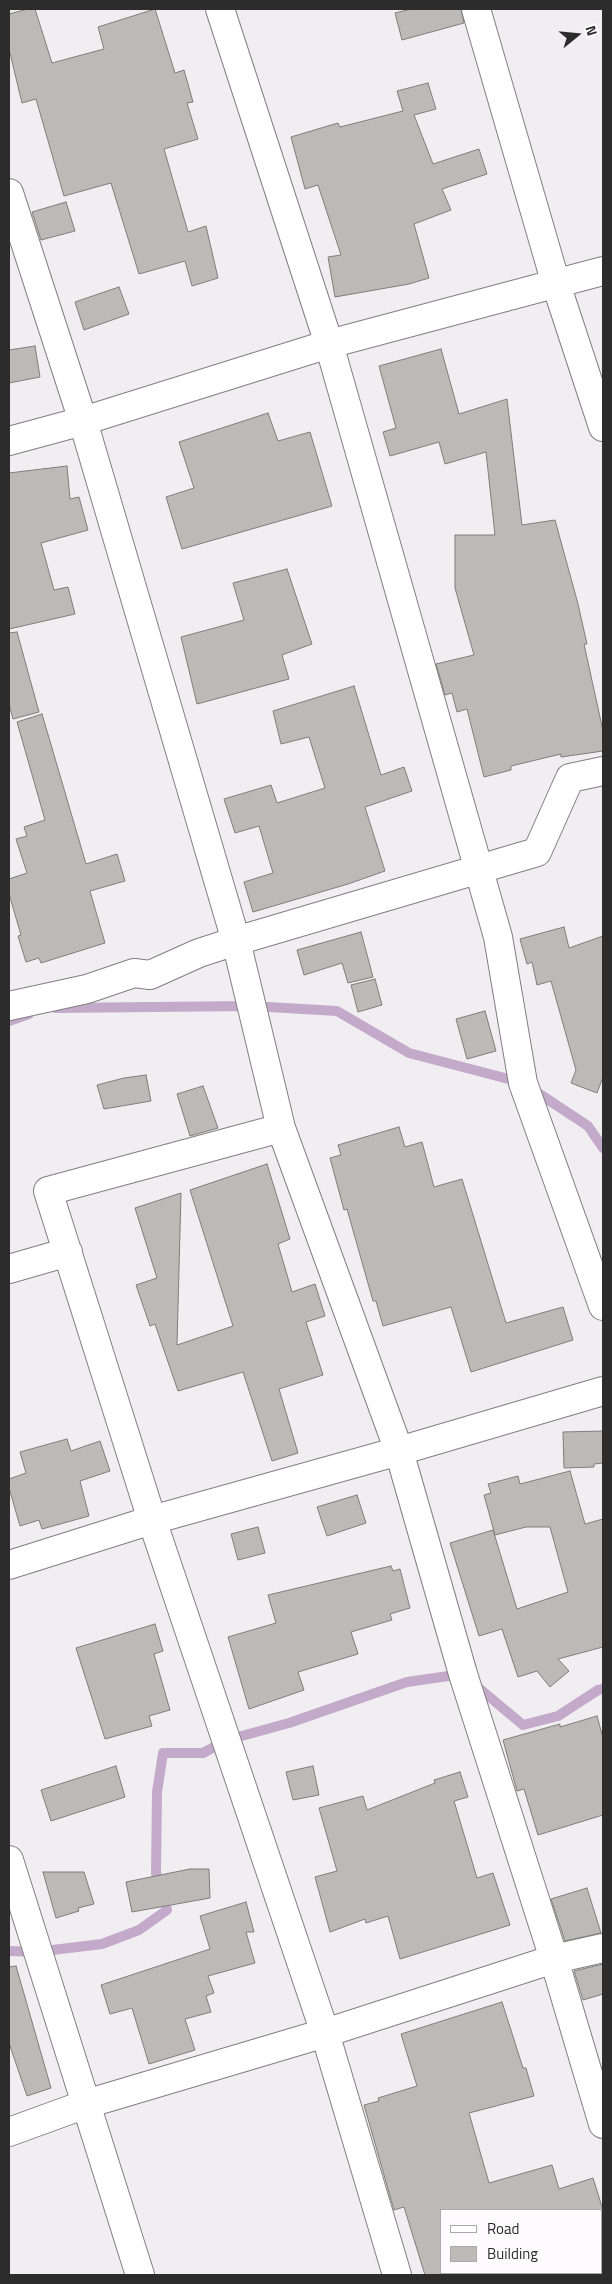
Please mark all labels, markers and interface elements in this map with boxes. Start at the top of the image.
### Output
north arrow [552,10,602,60]
text: N [580,23,603,38]
legend [440,2209,602,2274]
text: Road [487,2217,519,2240]
text: Building [487,2242,538,2265]

